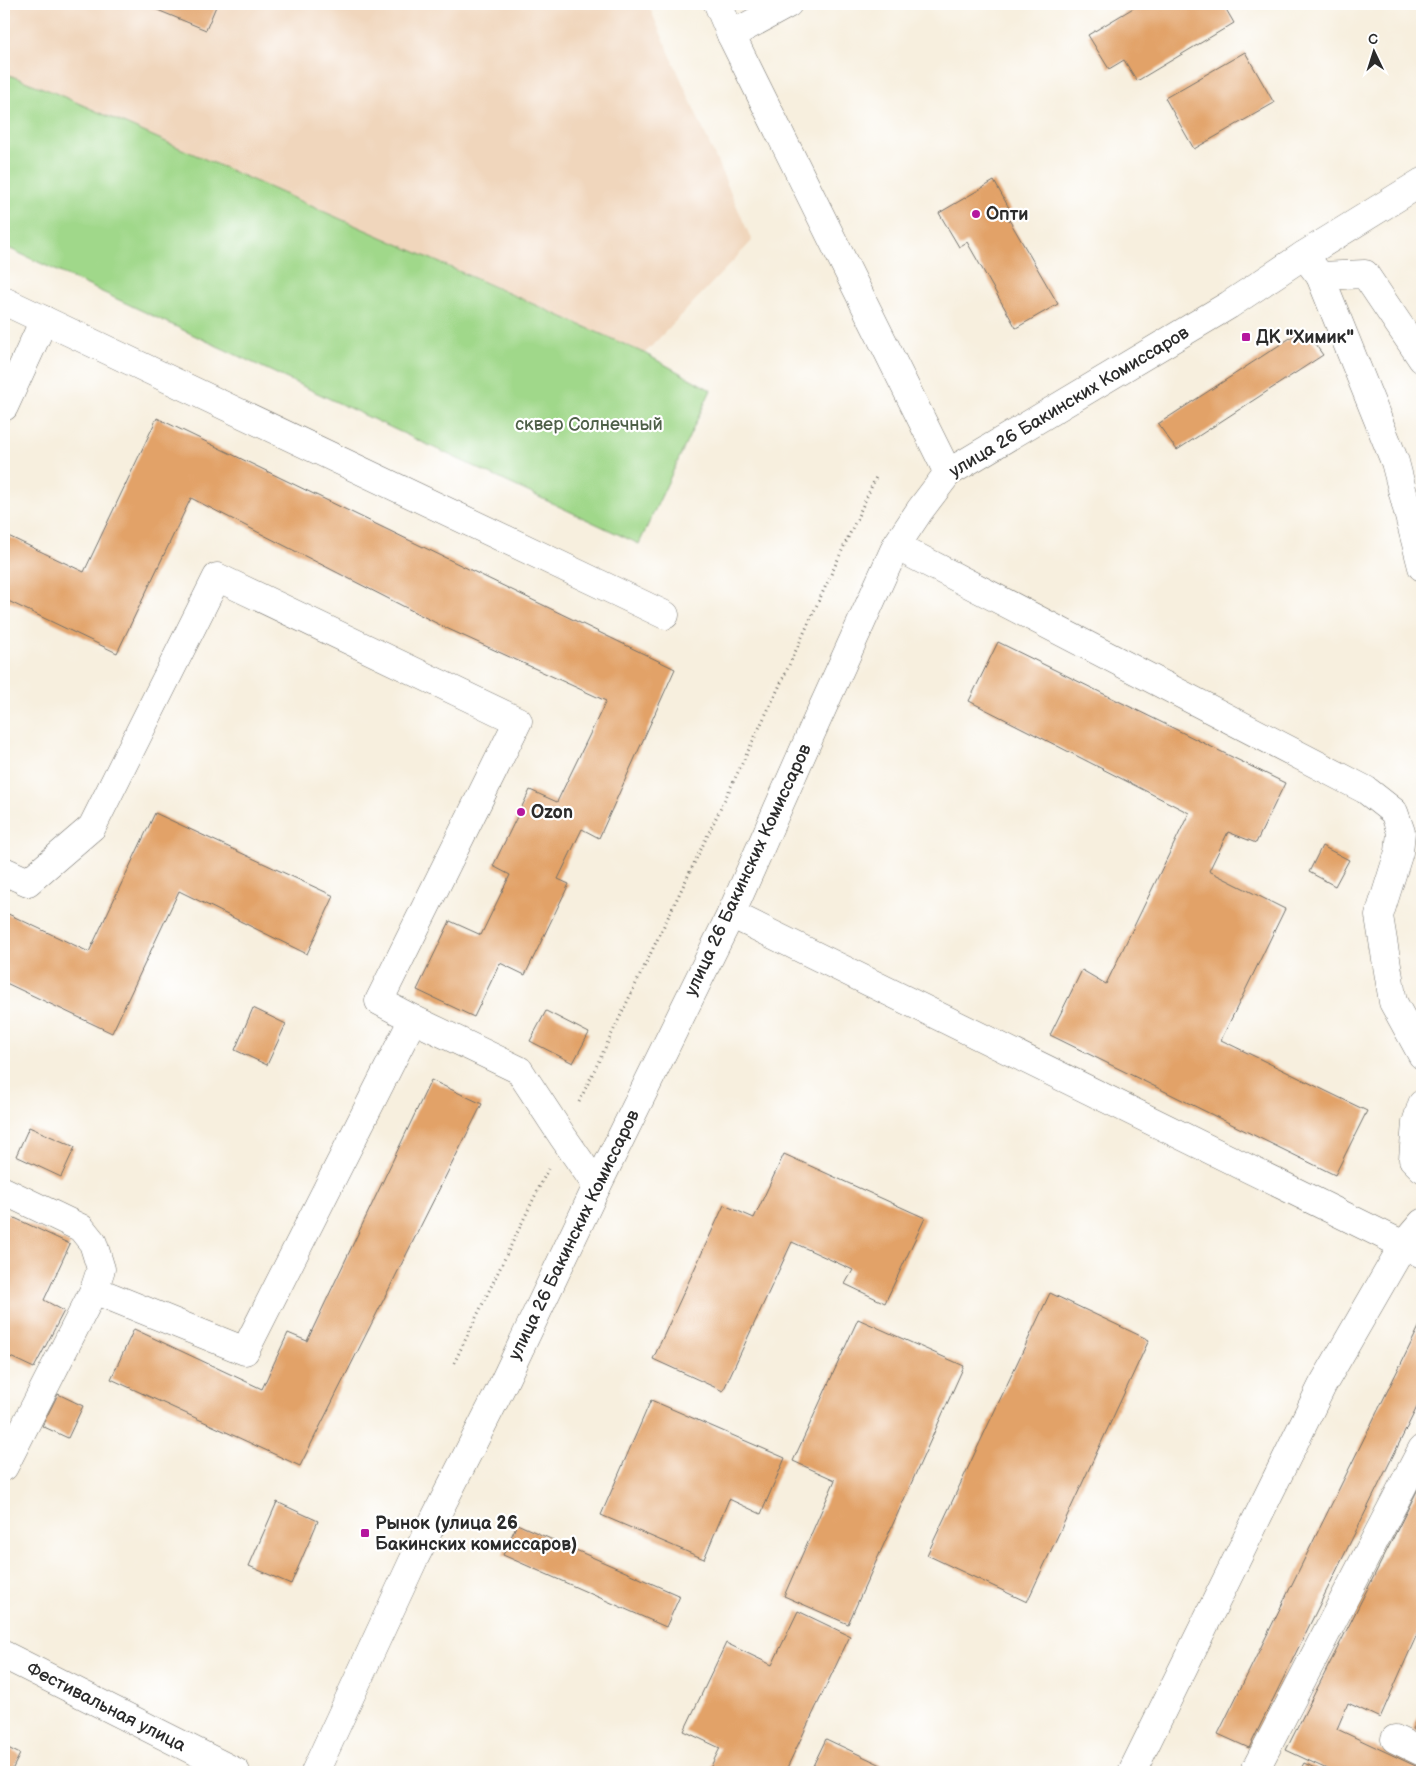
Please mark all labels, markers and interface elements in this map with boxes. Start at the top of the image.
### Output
north arrow [1348,28,1398,78]
text: С [1368,31,1379,48]
place label: Опти [986,204,1028,225]
marker: Опти [970,208,982,220]
street label: улица 26 Бакинских Комиссаров [945,322,1193,482]
place label: ДК "Химик" [1256,327,1354,348]
marker: ДК "Химик" [1240,331,1252,343]
park label: сквер Солнечный [515,414,663,435]
street label: улица 26 Бакинских Комиссаров [680,740,816,999]
place label: Ozon [531,802,573,823]
marker: Ozon [515,806,527,818]
street label: улица 26 Бакинских Комиссаров [504,1106,644,1364]
place label: Рынок (улица 26 Бакинских комиссаров) [375,1513,577,1555]
marker: Рынок (улица 26 Бакинских комиссаров) [359,1527,371,1539]
street label: Фестивальная улица [23,1658,189,1756]

